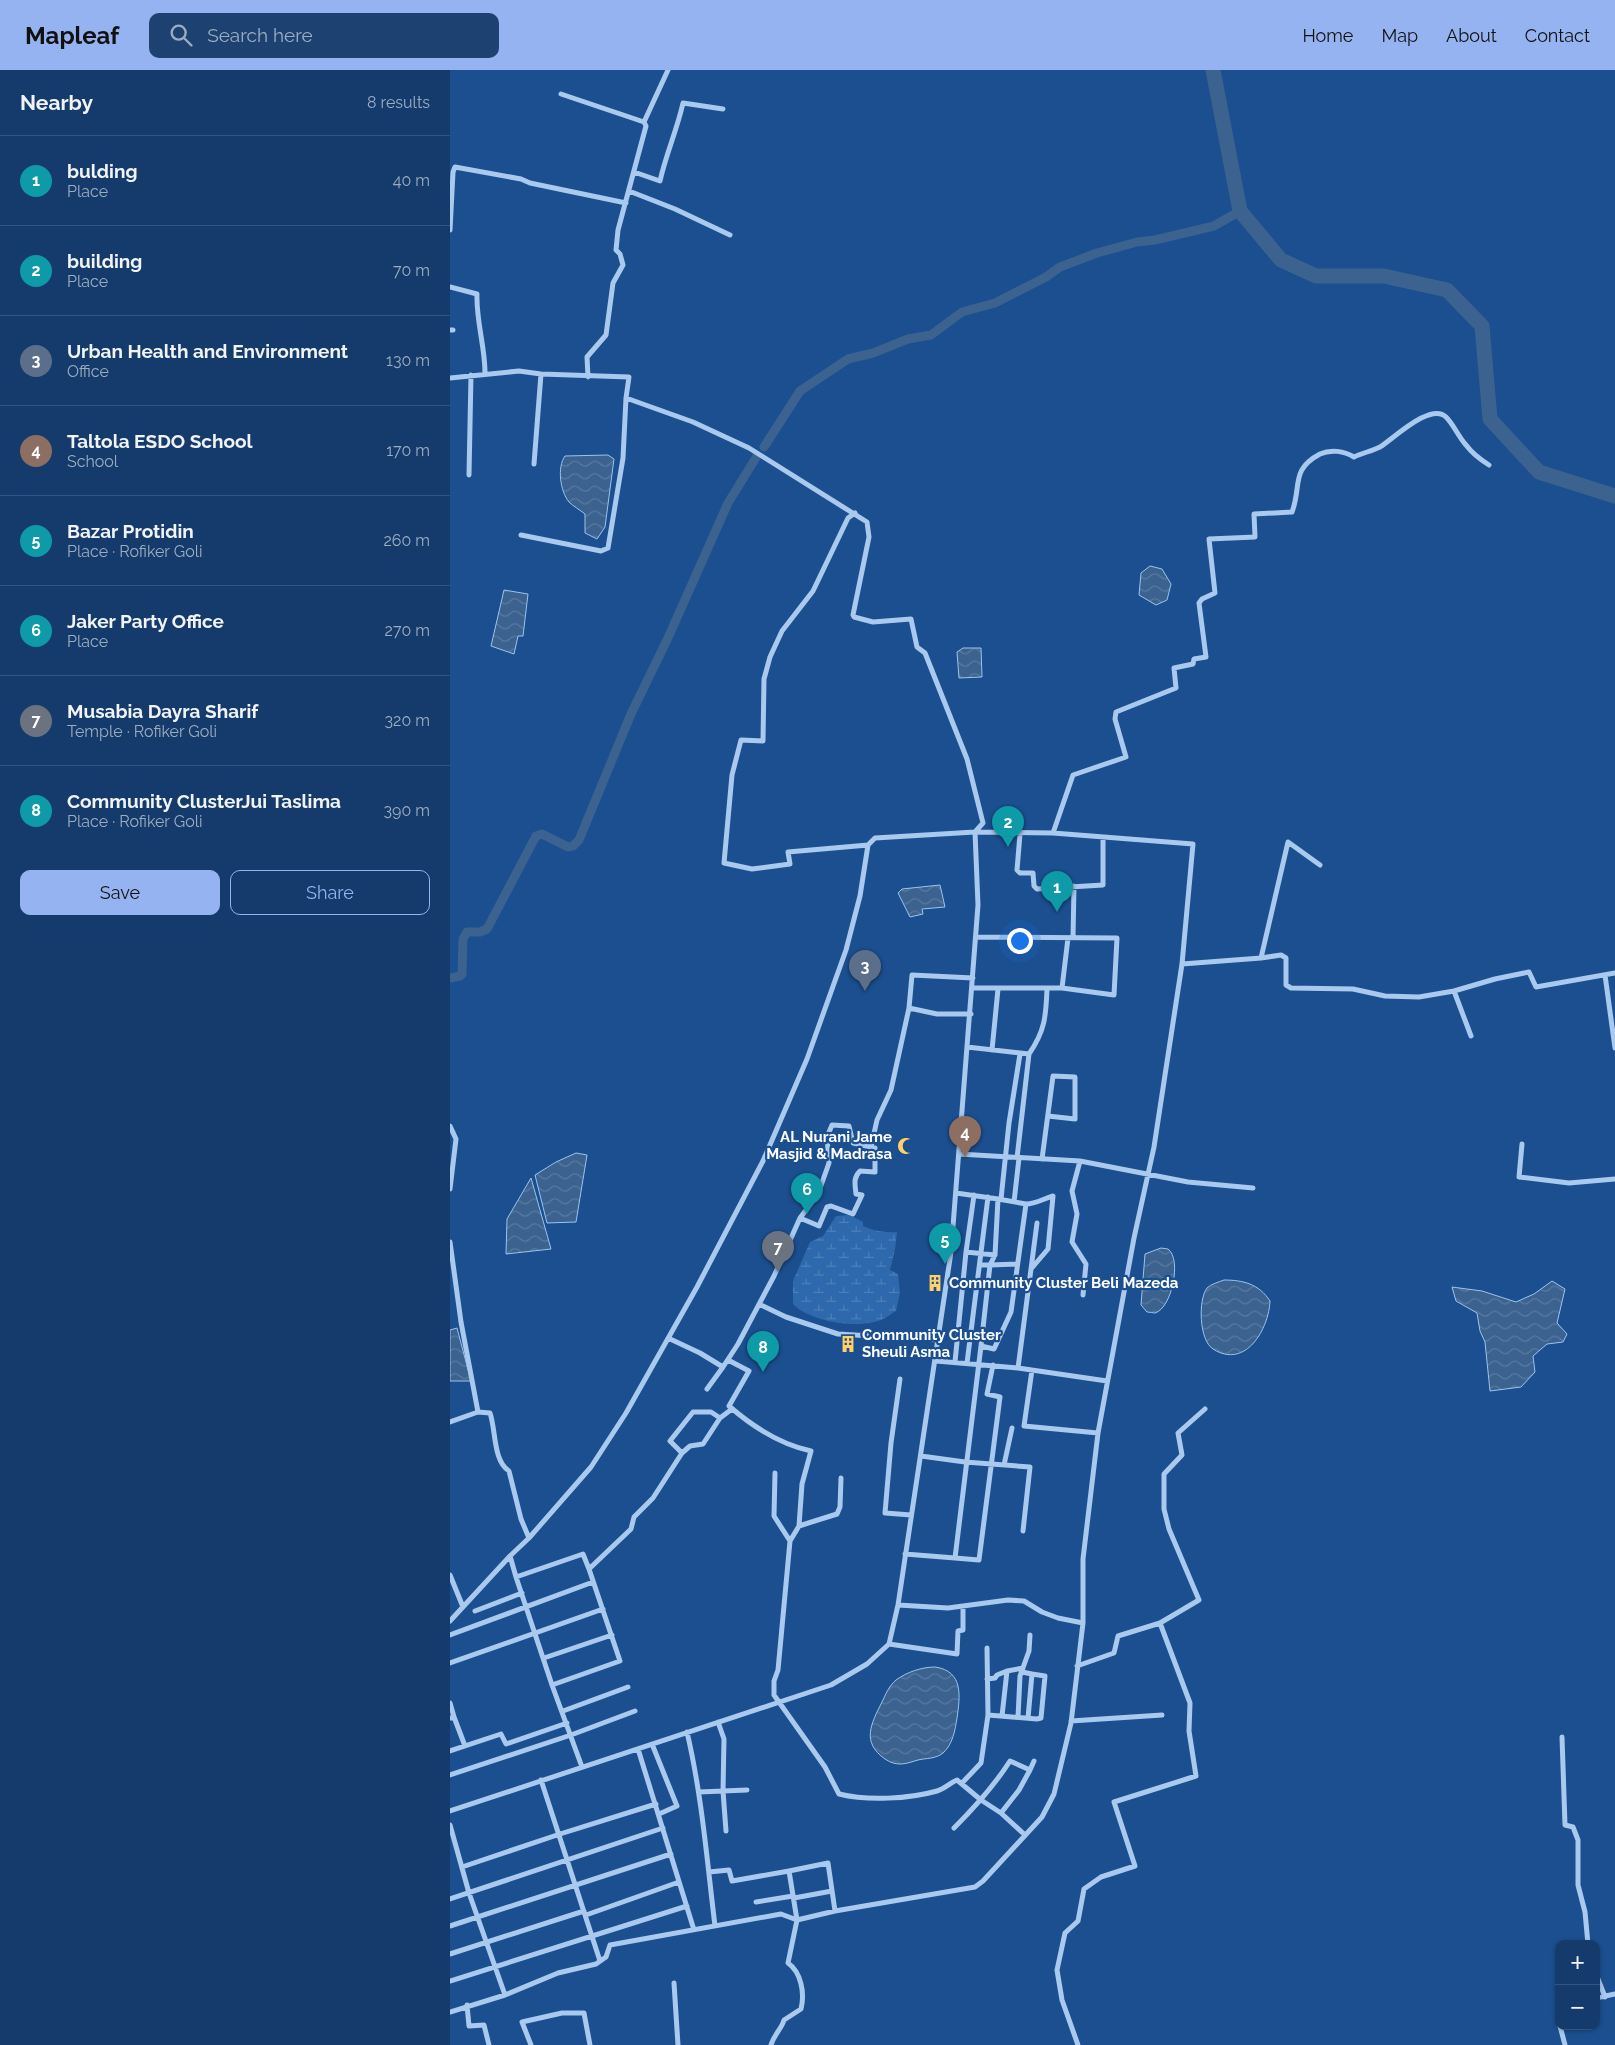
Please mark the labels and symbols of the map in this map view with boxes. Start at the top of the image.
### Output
pin: 2 [992,806,1024,847]
pin: 1 [1041,871,1073,912]
your location [1007,928,1033,954]
pin: 3 [849,950,881,991]
pin: 4 [949,1116,981,1157]
place label: AL Nurani Jame Masjid & Madrasa [766,1128,892,1163]
mosque icon: AL Nurani Jame Masjid & Madrasa [896,1136,916,1156]
pin: 6 [791,1173,823,1214]
pin: 5 [929,1223,961,1264]
pin: 7 [762,1231,794,1272]
building icon: Community Cluster Beli Mazeda [925,1273,945,1293]
place label: Community Cluster Beli Mazeda [949,1274,1179,1292]
place label: Community Cluster Sheuli Asma [862,1326,1001,1361]
pin: 8 [747,1331,779,1372]
building icon: Community Cluster Sheuli Asma [838,1334,858,1354]

